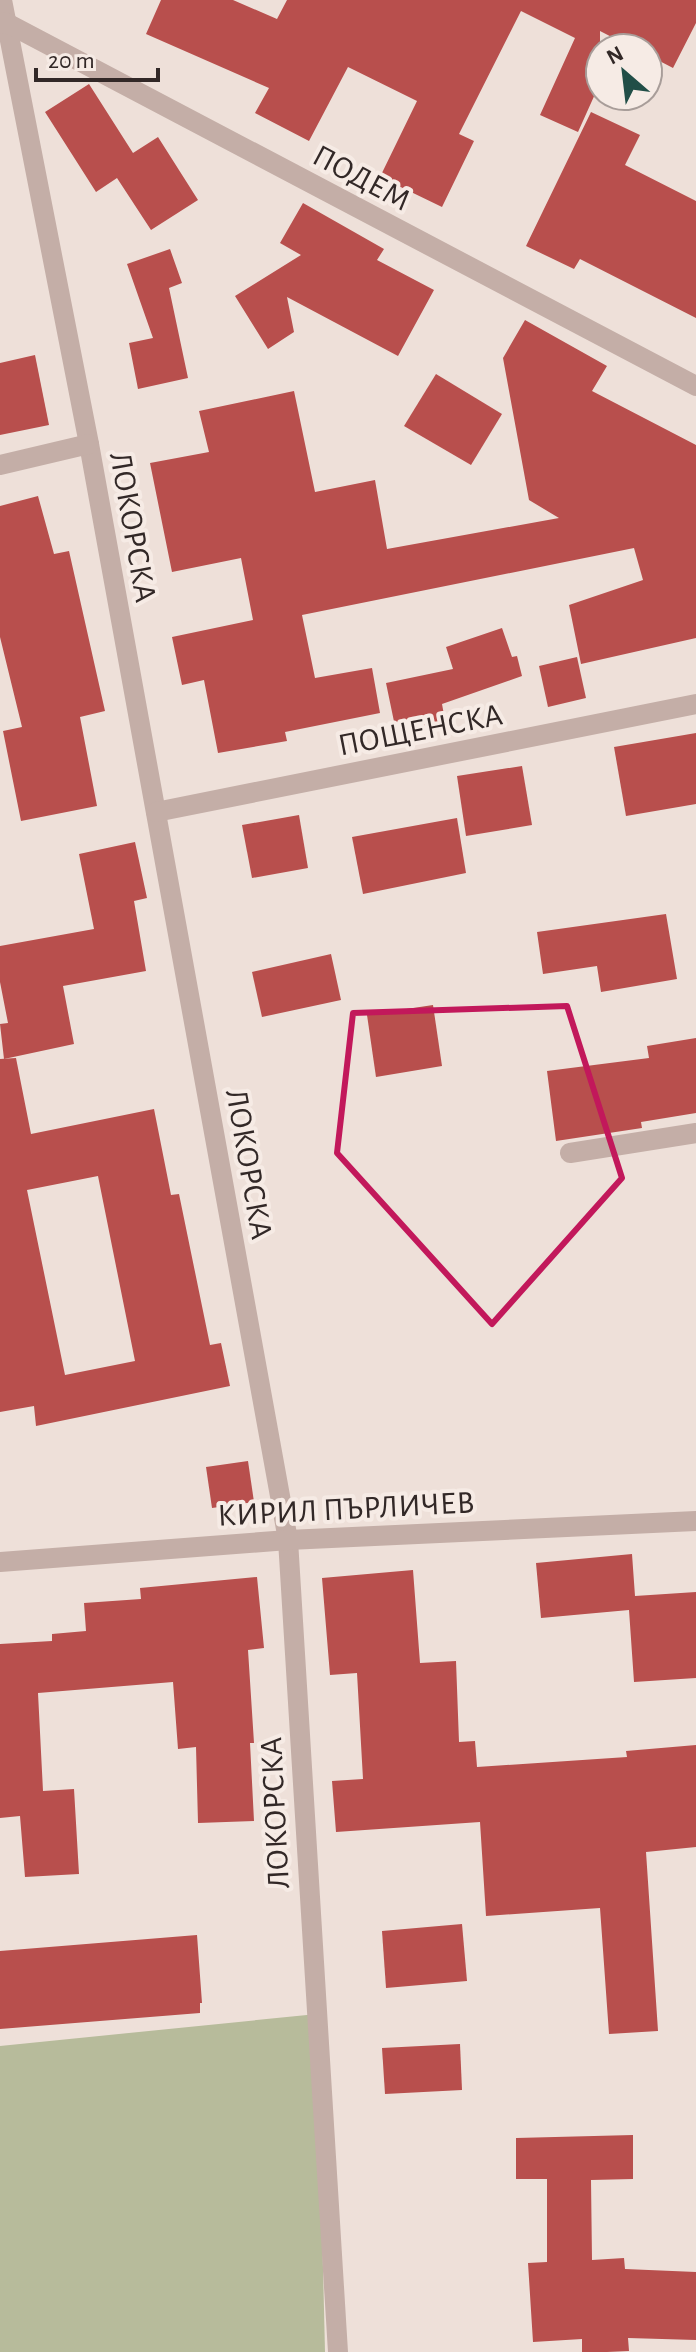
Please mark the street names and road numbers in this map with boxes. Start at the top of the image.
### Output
street label: ПОДЕМ [307,139,416,217]
street label: ЛОКОРСКА [104,450,162,605]
street label: ПОЩЕНСКА [335,698,505,762]
street label: ЛОКОРСКА [220,1087,278,1242]
street label: КИРИЛ ПЪРЛИЧЕВ [217,1486,475,1532]
street label: ЛОКОРСКА [255,1736,295,1890]

